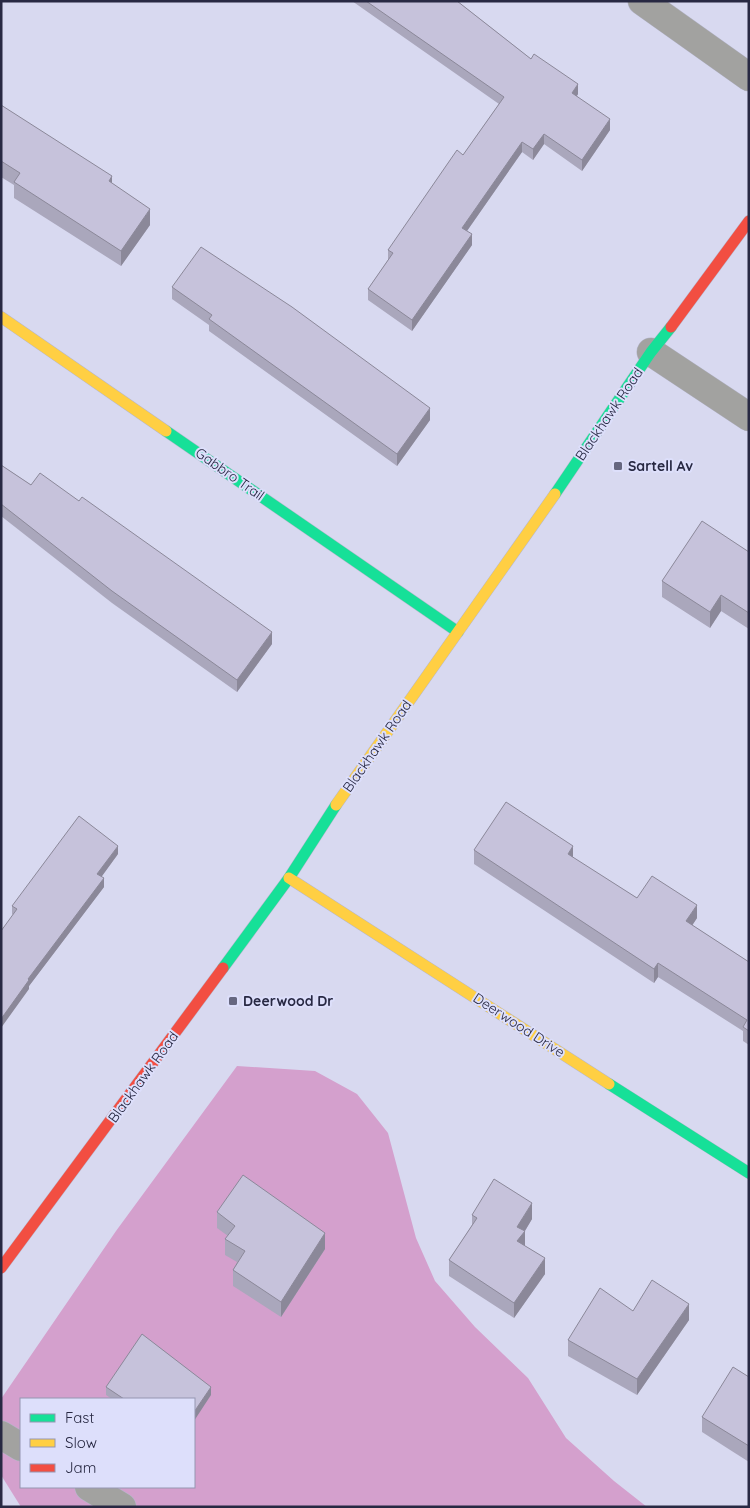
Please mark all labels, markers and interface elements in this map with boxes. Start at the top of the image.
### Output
street label: Blackhawk Road [571,364,647,464]
street label: Gabbro Trail [192,444,268,504]
place label: Sartell Av [628,457,693,475]
marker: Sartell Av [612,460,624,472]
street label: Blackhawk Road [339,696,415,796]
street label: Deerwood Drive [470,989,568,1061]
place label: Deerwood Dr [243,992,333,1010]
marker: Deerwood Dr [227,995,239,1007]
street label: Blackhawk Road [104,1028,182,1126]
legend [20,1398,195,1488]
text: Fast [65,1408,94,1427]
text: Slow [65,1433,97,1452]
text: Jam [65,1458,96,1477]

